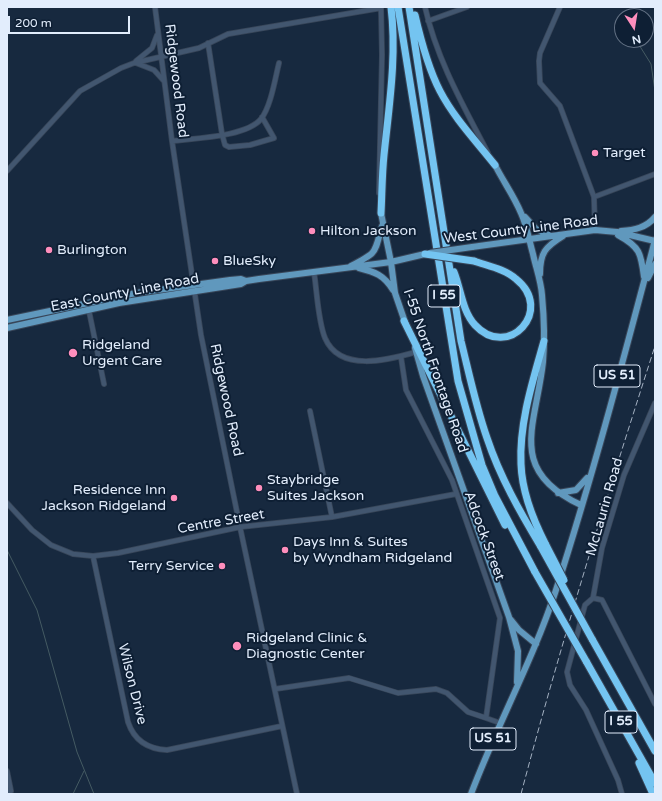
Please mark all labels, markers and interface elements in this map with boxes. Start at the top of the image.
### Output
scale bar [10,8,132,34]
north arrow [614,8,654,48]
text: 200 m [15,16,52,30]
street label: Ridgewood Road [161,23,191,139]
text: N [631,32,642,47]
place label: Target [603,145,646,161]
marker: Target [590,148,600,158]
street label: West County Line Road [443,212,599,248]
place label: Hilton Jackson [320,223,417,239]
marker: Hilton Jackson [307,226,317,236]
place label: Burlington [57,242,127,258]
marker: Burlington [44,245,54,255]
place label: BlueSky [223,253,276,269]
marker: BlueSky [210,256,220,266]
street label: East County Line Road [50,270,200,316]
road number: I 55 [428,285,460,307]
street label: I-55 North Frontage Road [399,287,471,455]
place label: Ridgeland Urgent Care [82,337,162,370]
street label: Ridgewood Road [206,342,246,458]
marker: Ridgeland Urgent Care [67,347,79,359]
road number: US 51 [594,365,640,387]
street label: McLaurin Road [583,456,627,558]
place label: Staybridge Suites Jackson [267,472,364,504]
place label: Residence Inn Jackson Ridgeland [41,482,166,514]
marker: Staybridge Suites Jackson [254,483,264,493]
street label: Adcock Street [460,489,508,583]
marker: Residence Inn Jackson Ridgeland [169,493,179,503]
street label: Centre Street [176,506,266,538]
place label: Days Inn & Suites by Wyndham Ridgeland [293,534,452,566]
marker: Days Inn & Suites by Wyndham Ridgeland [280,545,290,555]
place label: Terry Service [128,558,214,574]
marker: Terry Service [217,561,227,571]
place label: Ridgeland Clinic & Diagnostic Center [246,630,367,662]
marker: Ridgeland Clinic & Diagnostic Center [231,640,243,652]
street label: Wilson Drive [114,642,150,726]
road number: I 55 [605,711,637,733]
road number: US 51 [470,728,516,750]

